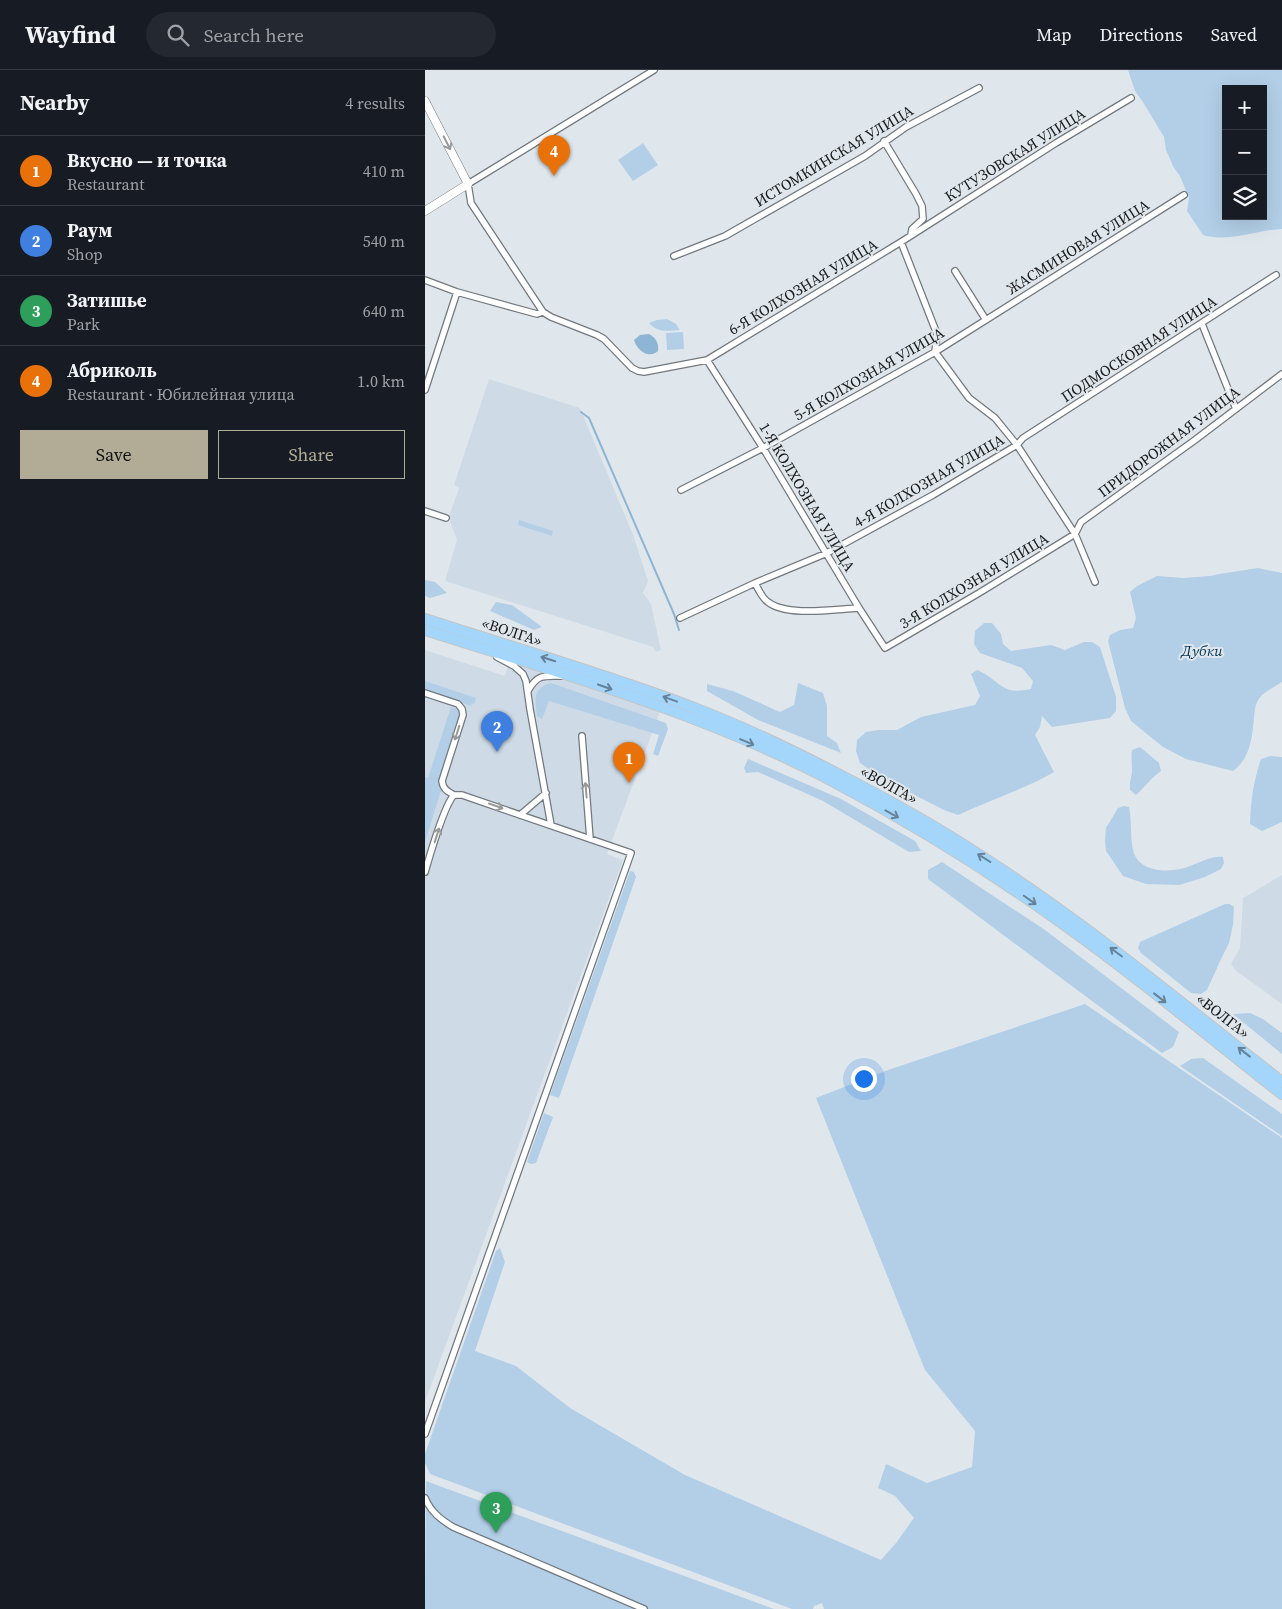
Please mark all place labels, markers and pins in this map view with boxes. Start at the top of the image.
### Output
pin: 4 [538,135,570,176]
pin: 2 [481,711,513,752]
pin: 1 [613,742,645,783]
pin: 3 [480,1492,512,1533]

